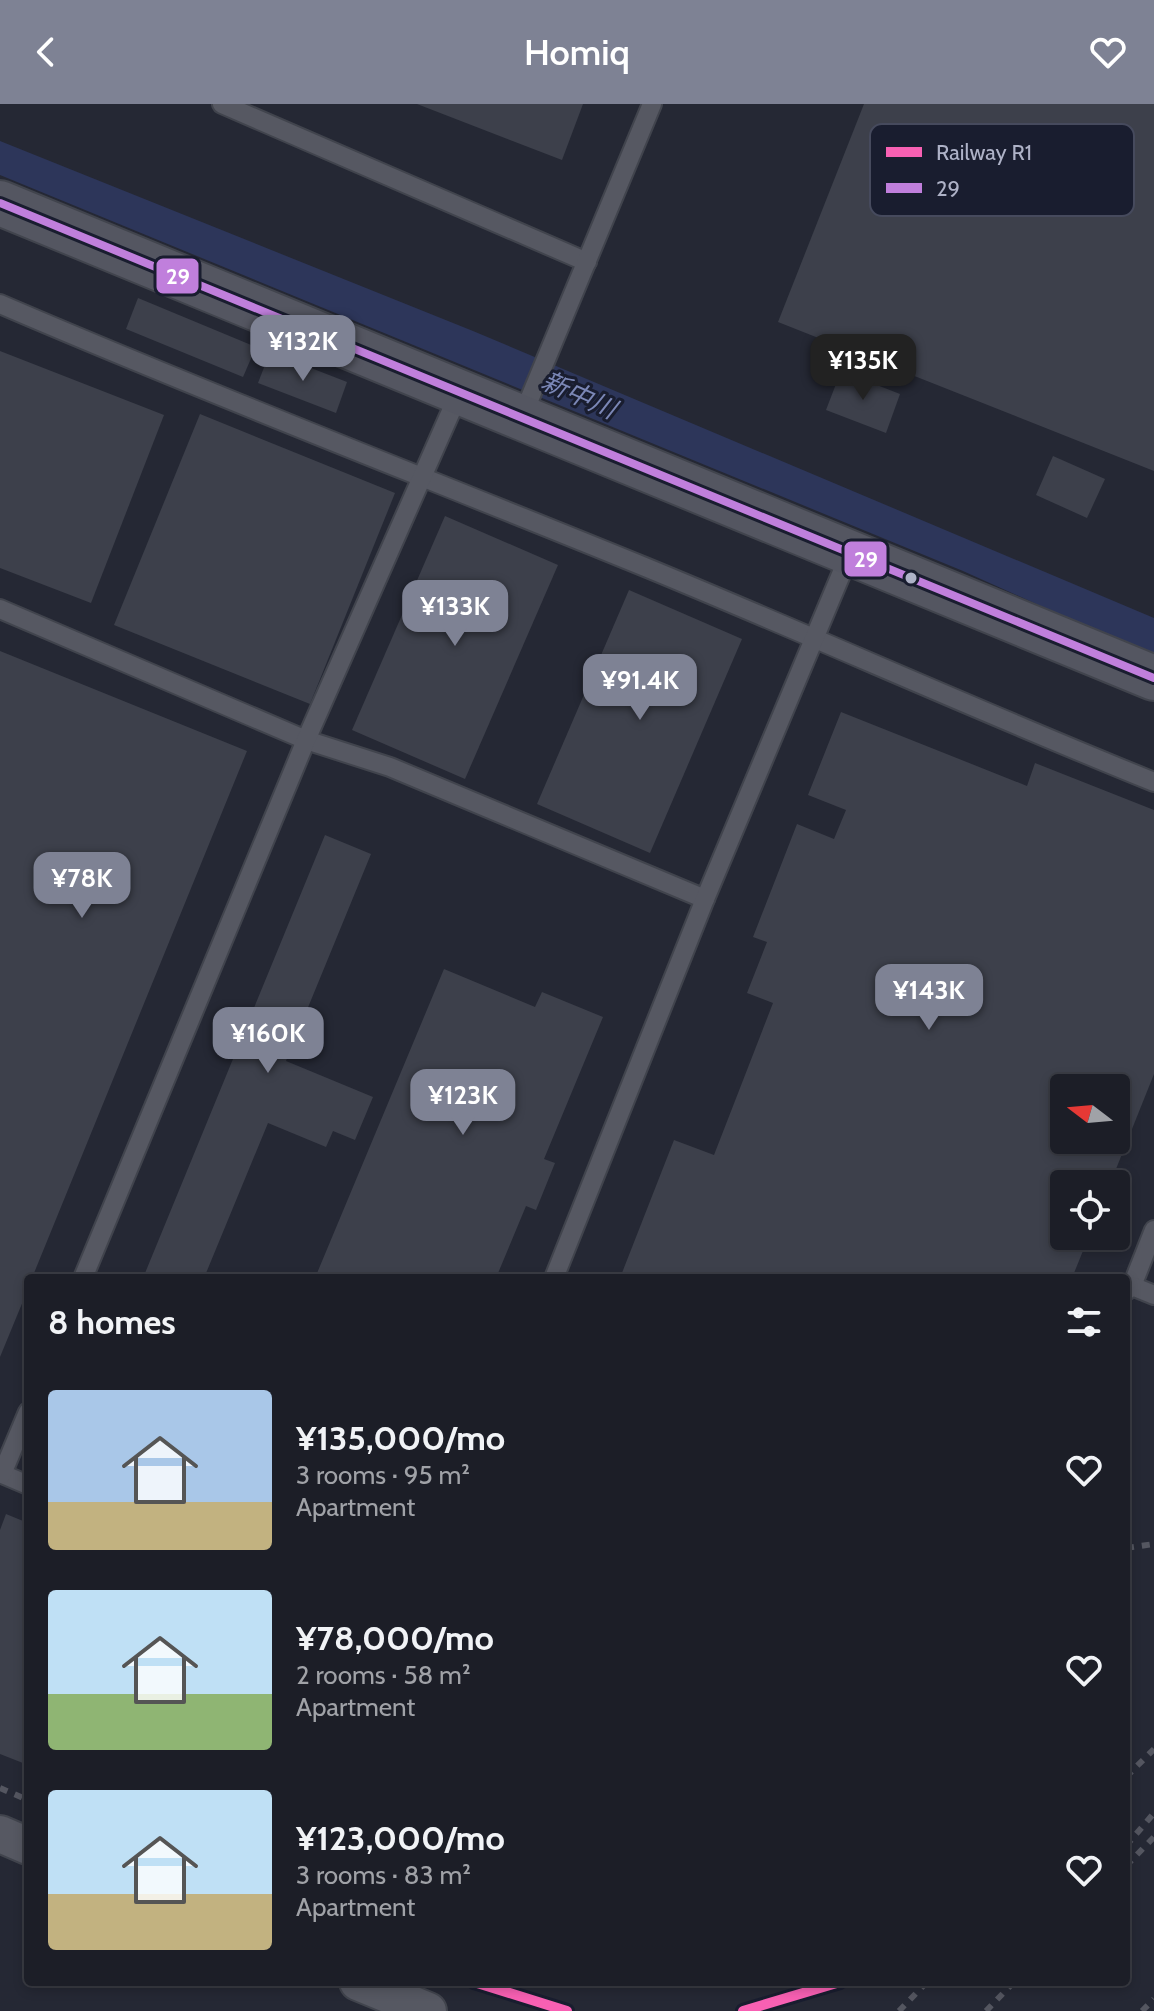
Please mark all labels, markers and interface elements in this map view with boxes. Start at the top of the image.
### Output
icon: back [24,30,68,74]
text: Homiq [524,30,630,74]
icon: heart [1086,30,1130,74]
legend [870,124,1134,216]
text: Railway R1 [936,139,1032,166]
text: 29 [936,175,960,202]
line badge: 29 [155,257,200,295]
text: 29 [166,263,190,290]
pin: ¥132K [247,315,359,383]
text: ¥132K [268,325,338,357]
pin: ¥135K [807,334,919,402]
text: ¥135K [828,344,898,376]
water label: 新中川 [537,365,624,427]
line badge: 29 [843,540,888,578]
text: 29 [854,546,878,573]
unlabelled marker [903,570,919,586]
pin: ¥133K [399,580,511,648]
text: ¥133K [420,590,490,622]
pin: ¥91.4K [575,654,705,722]
text: ¥91.4K [601,664,679,696]
pin: ¥78K [35,852,129,920]
text: ¥78K [52,862,112,894]
pin: ¥143K [873,964,985,1032]
text: ¥143K [893,974,965,1006]
pin: ¥160K [212,1007,324,1075]
text: ¥160K [231,1017,305,1049]
pin: ¥123K [407,1069,519,1137]
north arrow [1050,1074,1130,1154]
map controls [1050,1074,1130,1250]
text: ¥123K [428,1079,498,1111]
button: locate [1050,1170,1130,1250]
icon: filters [1062,1300,1106,1344]
text: 8 homes [48,1301,176,1343]
text: ¥135,000/mo [296,1417,505,1459]
icon: home [112,1422,208,1518]
icon: heart [1062,1448,1106,1492]
text: 3 rooms · 95 m² [296,1459,470,1491]
text: Apartment [296,1491,415,1523]
text: ¥78,000/mo [296,1617,494,1659]
icon: home [112,1622,208,1718]
icon: heart [1062,1648,1106,1692]
text: 2 rooms · 58 m² [296,1659,471,1691]
text: Apartment [296,1691,415,1723]
text: ¥123,000/mo [296,1817,505,1859]
icon: home [112,1822,208,1918]
icon: heart [1062,1848,1106,1892]
text: 3 rooms · 83 m² [296,1859,471,1891]
text: Apartment [296,1891,415,1923]

